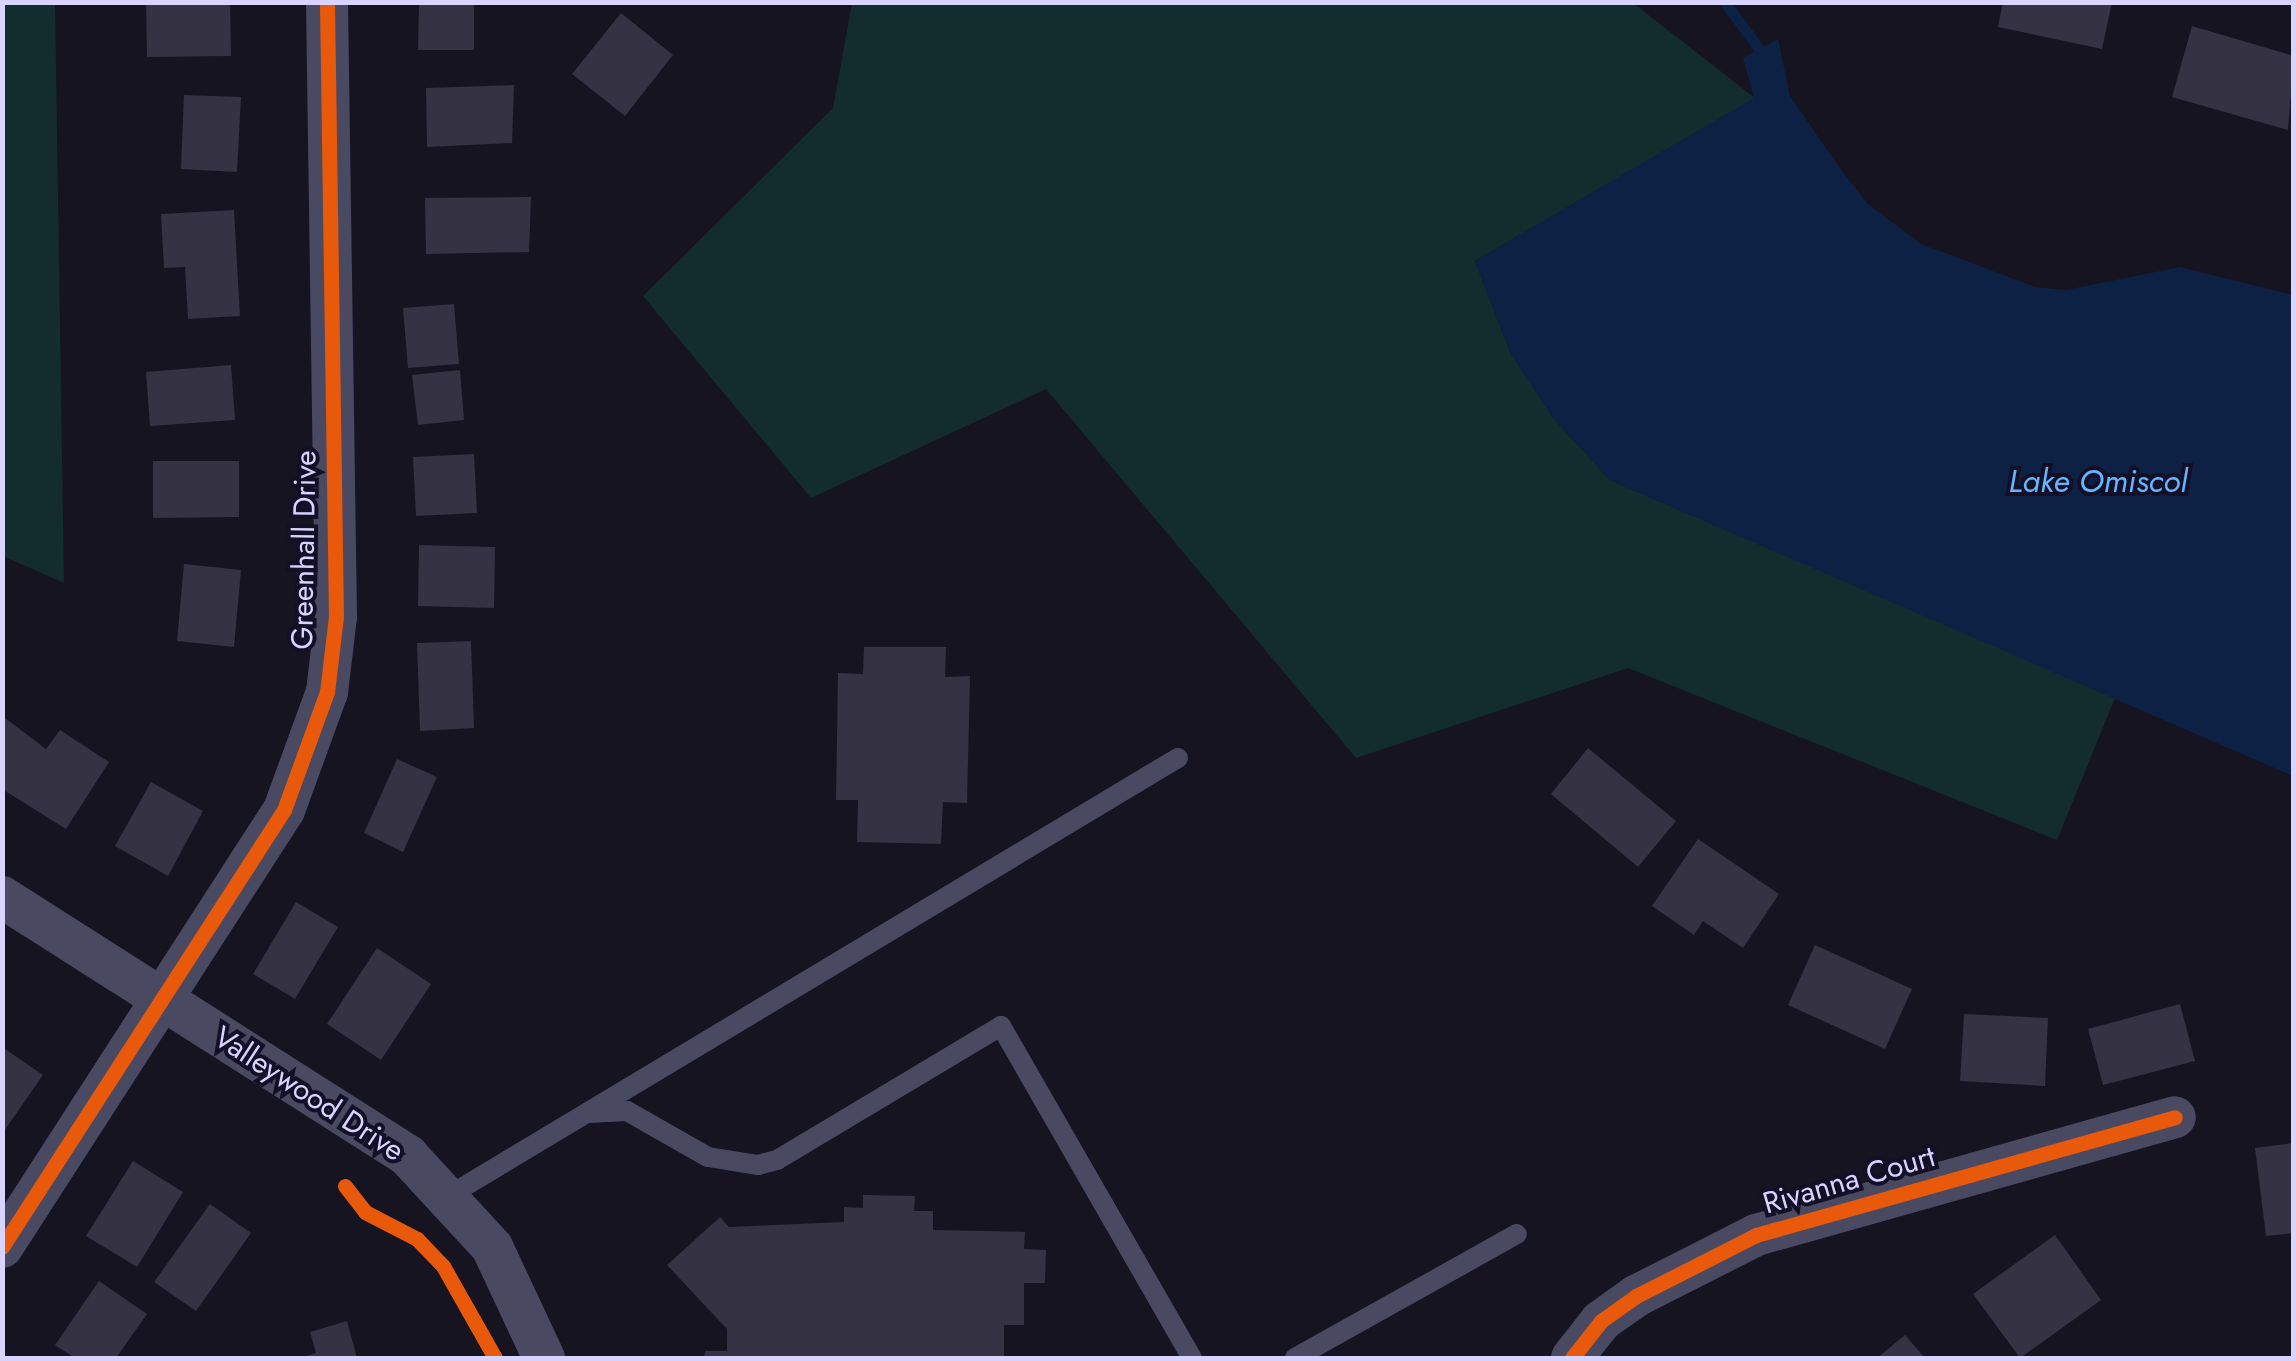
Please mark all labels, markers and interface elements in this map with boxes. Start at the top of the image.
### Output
street label: Greenhall Drive [284,450,324,650]
water label: Lake Omiscol [2009,462,2187,500]
street label: Valleywood Drive [207,1019,411,1169]
street label: Rivanna Court [1759,1138,1939,1222]

